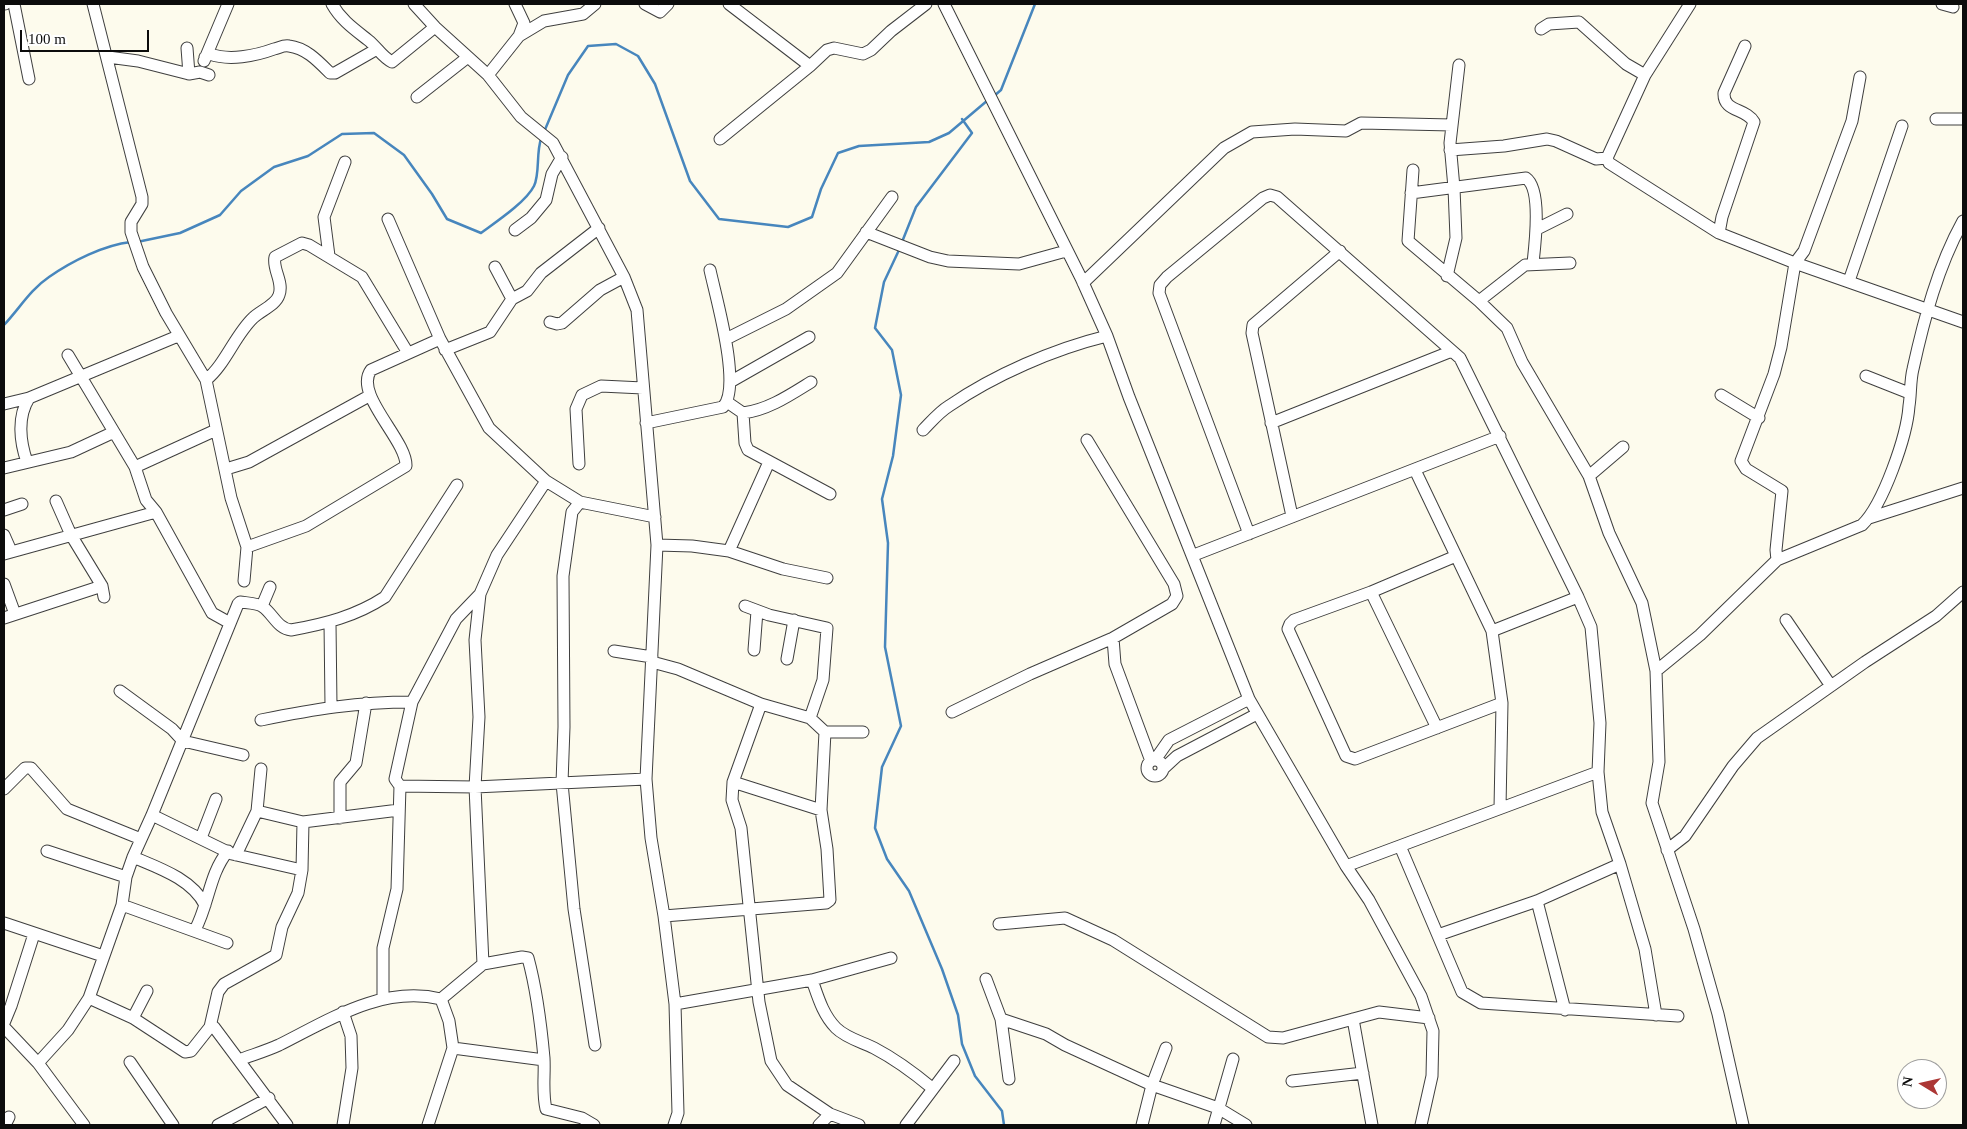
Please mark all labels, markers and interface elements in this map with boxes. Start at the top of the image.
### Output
scale bar [22,20,151,52]
text: 100 m [28,31,66,47]
north arrow [1897,1059,1947,1109]
text: N [1899,1076,1916,1088]

